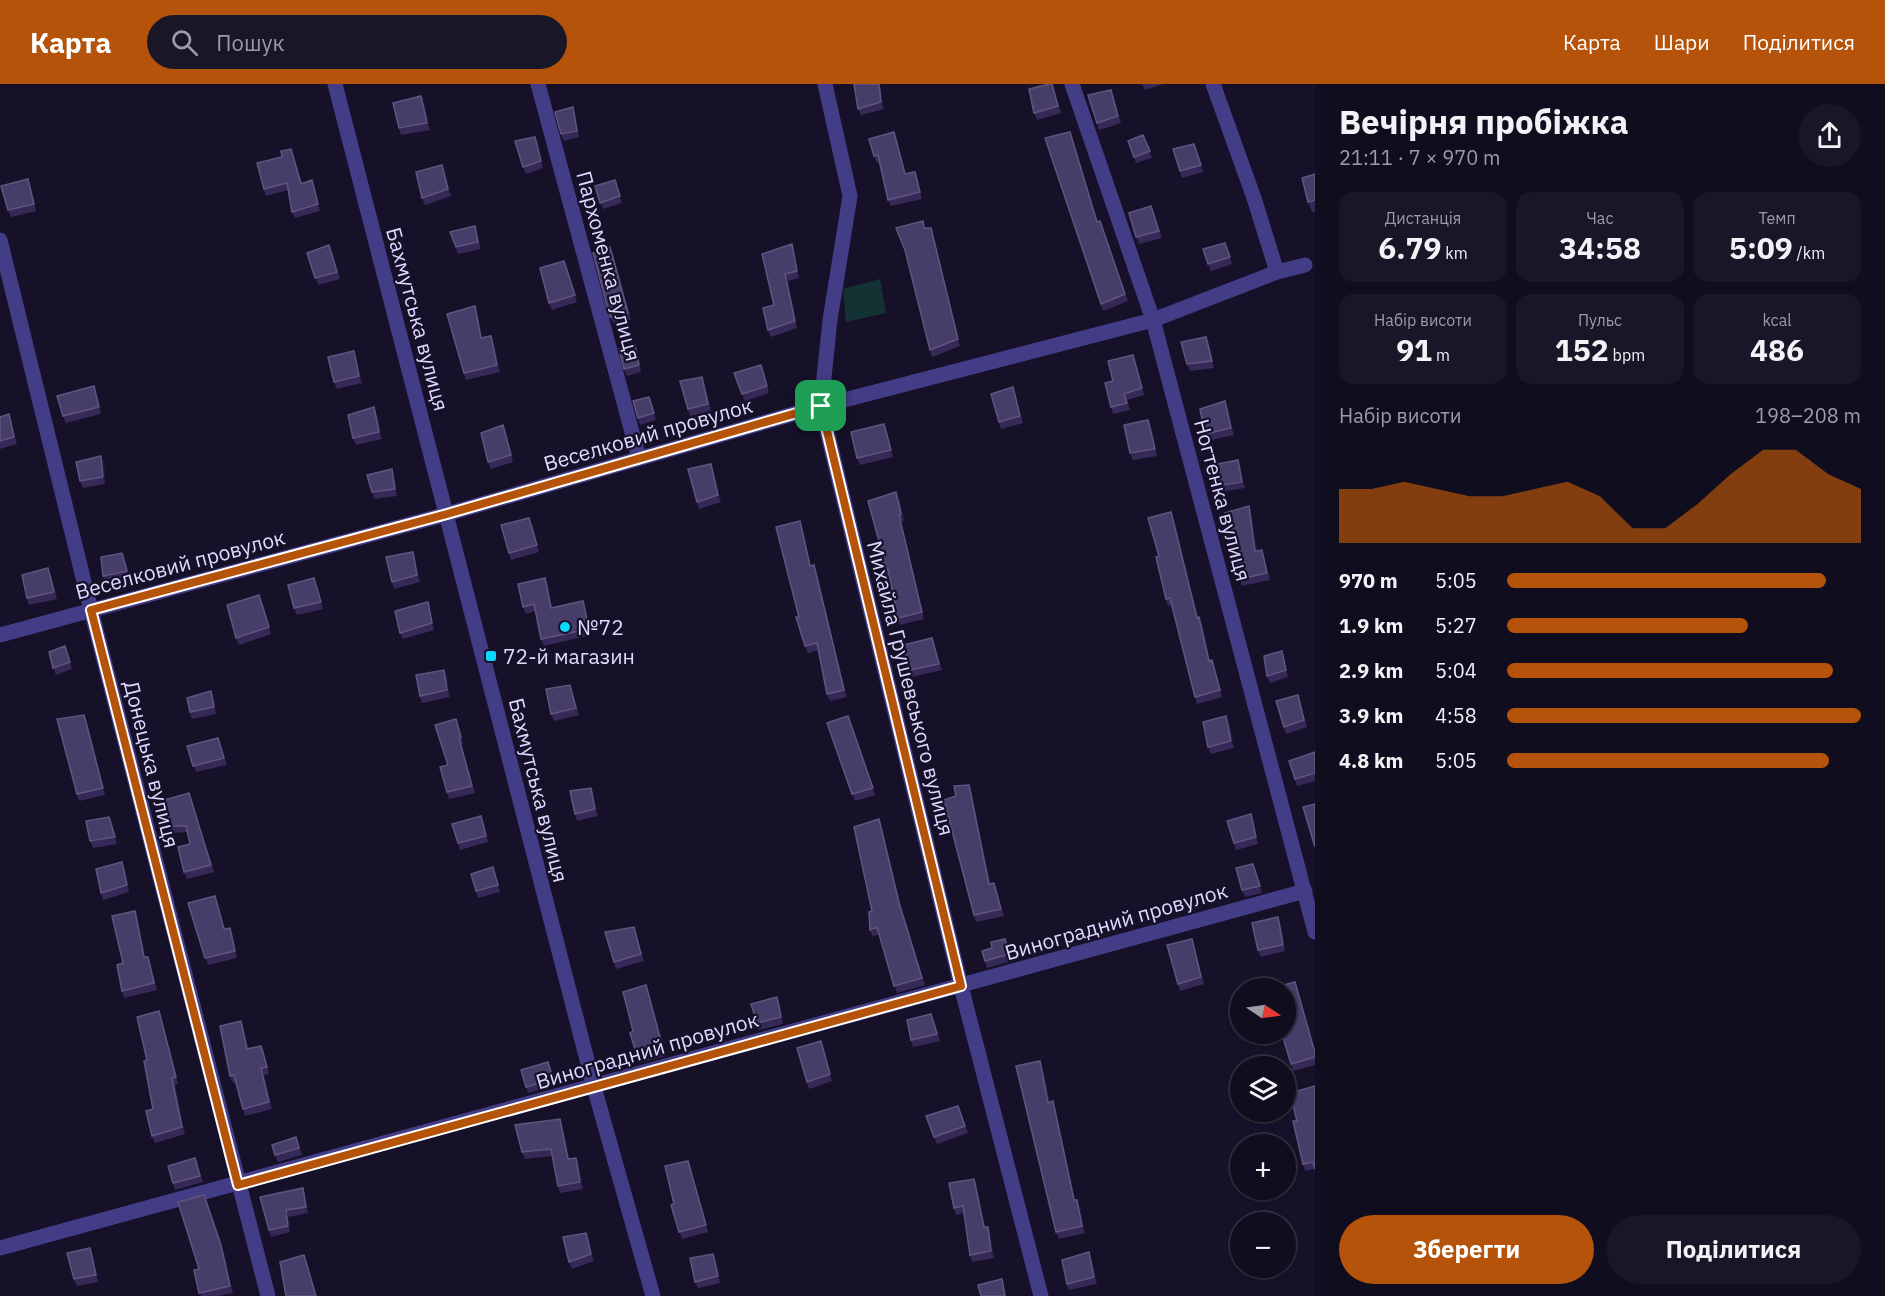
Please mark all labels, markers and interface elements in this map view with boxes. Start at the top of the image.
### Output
search box [147,15,567,69]
text: Карта [30,24,111,61]
icon: search [168,26,201,59]
text: Пошук [216,28,285,57]
text: Карта [1563,28,1621,56]
text: Шари [1654,28,1710,56]
text: Поділитися [1743,28,1855,56]
text: Вечірня пробіжка [1339,100,1628,143]
button: share [1798,104,1861,167]
text: 21:11 · 7 × 970 m [1339,144,1500,171]
street label: Пархоменка вулиця [570,168,648,364]
text: Дистанція [1385,208,1461,228]
text: Час [1587,208,1613,228]
text: Темп [1758,208,1796,228]
street label: Бахмутська вулиця [380,224,456,414]
text: 6.79 [1378,228,1442,267]
text: 34:58 [1559,228,1641,267]
text: 5:09 [1729,228,1793,267]
text: km [1442,243,1468,263]
text: /km [1793,243,1825,263]
text: Набір висоти [1374,310,1472,330]
text: Пульс [1578,310,1622,330]
text: kcal [1762,310,1792,330]
text: 91 [1396,330,1432,369]
text: 152 [1555,330,1609,369]
text: 486 [1750,330,1804,369]
text: m [1432,345,1450,365]
text: bpm [1609,345,1645,365]
pin [795,380,846,431]
icon: arrive [804,389,837,422]
street label: Веселковий провулок [540,391,756,477]
text: Набір висоти [1339,402,1462,429]
text: 198–208 m [1755,402,1861,429]
street label: Ногтенка вулиця [1188,416,1258,584]
street label: Веселковий провулок [72,522,288,606]
street label: Михайла Грушевського вулиця [861,538,961,838]
text: 970 m [1339,567,1398,594]
text: 5:05 [1435,567,1477,594]
text: 1.9 km [1339,612,1403,639]
text: 5:27 [1435,612,1477,639]
place label: №72 [577,613,624,641]
marker: №72 [558,620,572,634]
place label: 72-й магазин [503,642,635,670]
marker: 72-й магазин [484,649,498,663]
text: 2.9 km [1339,657,1403,684]
text: 5:04 [1435,657,1477,684]
street label: Донецька вулиця [118,677,186,851]
street label: Бахмутська вулиця [503,695,575,885]
text: 3.9 km [1339,702,1403,729]
text: 4:58 [1435,702,1477,729]
text: 4.8 km [1339,747,1403,774]
text: 5:05 [1435,747,1477,774]
street label: Виноградний провулок [1001,876,1231,966]
north arrow [1230,978,1296,1044]
map controls [1230,978,1296,1278]
street label: Виноградний провулок [532,1005,762,1095]
button: layers [1230,1056,1296,1122]
button: + [1230,1134,1296,1200]
button: − [1230,1212,1296,1278]
button: Зберегти [1339,1215,1594,1284]
button: Поділитися [1606,1215,1861,1284]

